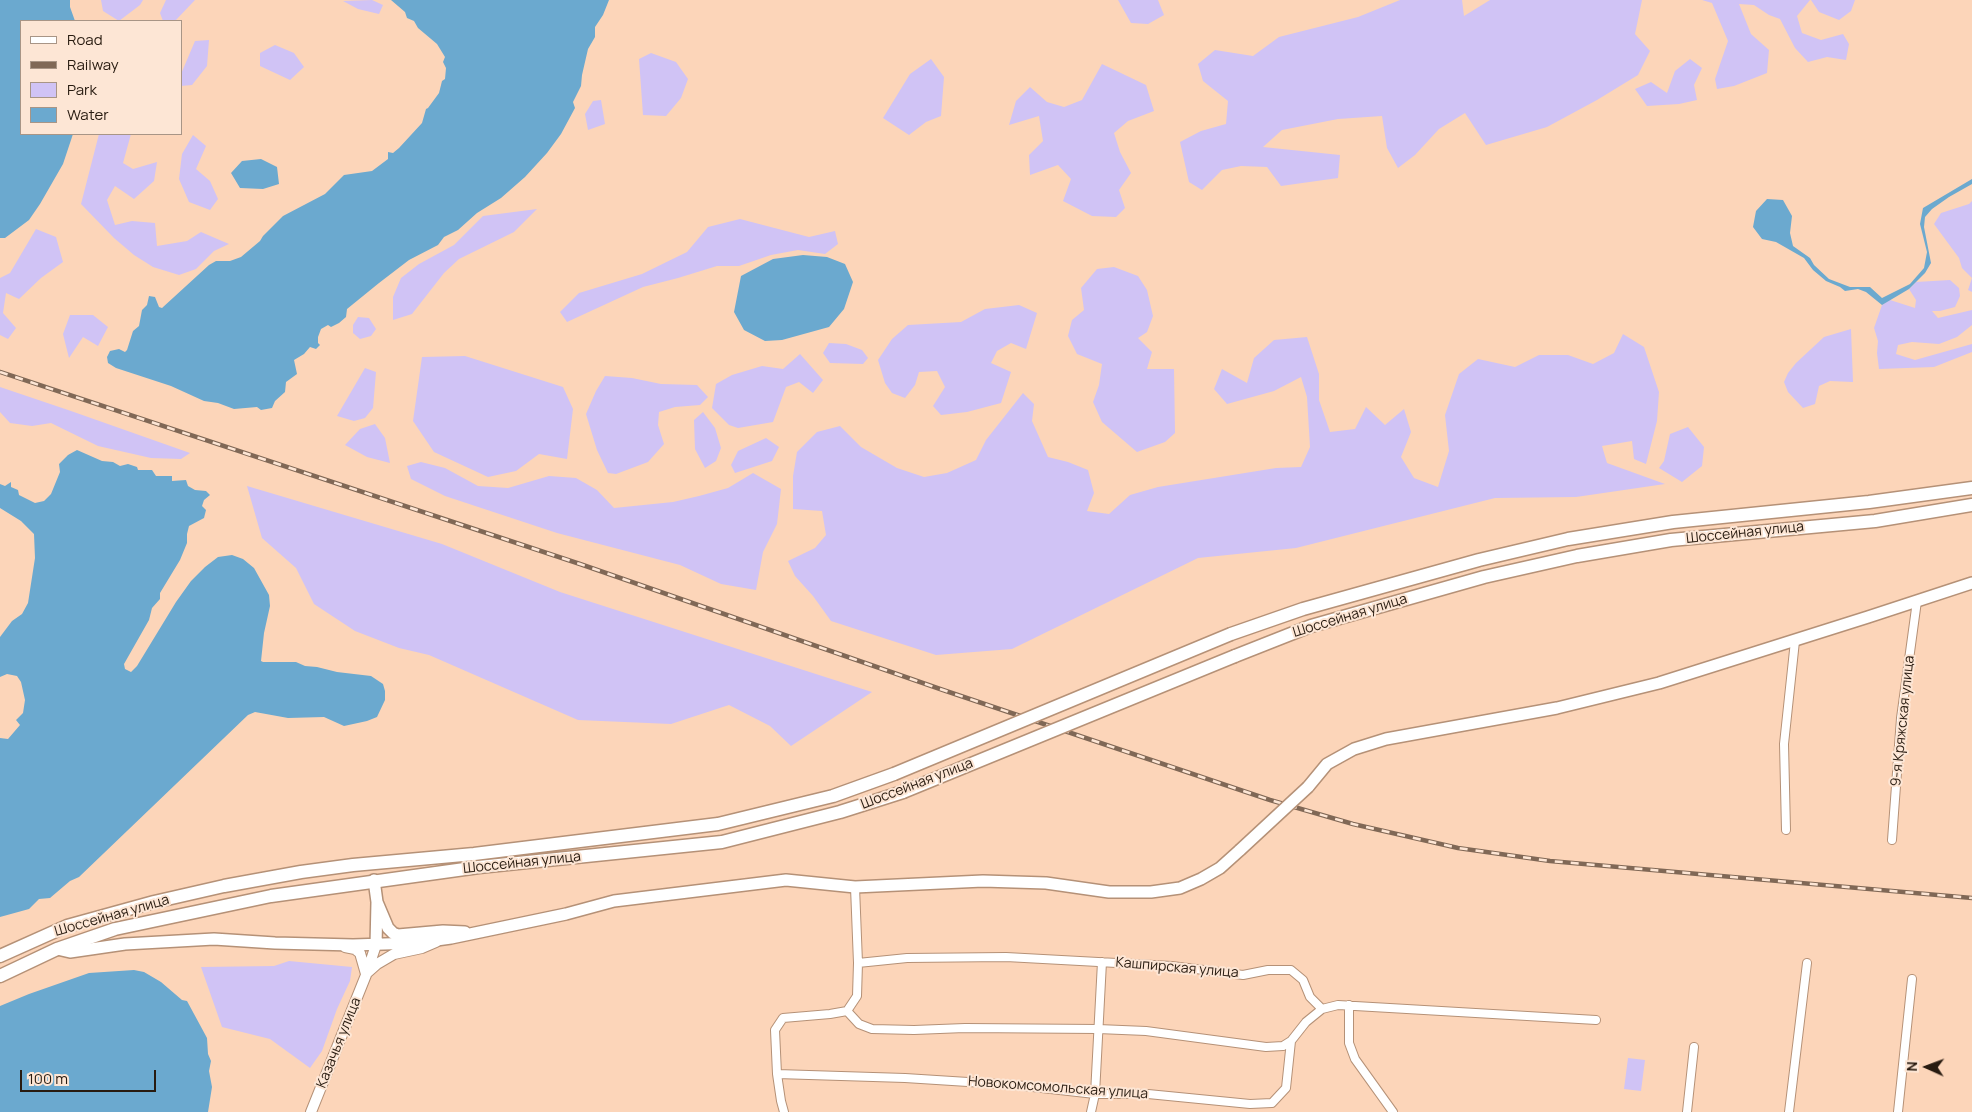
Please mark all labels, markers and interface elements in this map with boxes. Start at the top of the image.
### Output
legend [20,20,182,135]
text: Road [67,29,103,50]
text: Railway [67,54,119,75]
text: Park [67,79,97,100]
text: Water [67,104,109,125]
street label: Шоссейная улица [1685,518,1805,548]
street label: Шоссейная улица [1291,591,1409,641]
street label: 9-я Кряжская улица [1888,655,1918,787]
street label: Шоссейная улица [859,755,975,813]
street label: Шоссейная улица [462,848,582,878]
street label: Шоссейная улица [53,892,171,940]
street label: Кашпирская улица [1115,954,1239,982]
street label: Казачья улица [313,995,365,1091]
north arrow [1902,1042,1952,1092]
scale bar [22,1060,159,1092]
text: N [1902,1061,1921,1072]
text: 100 m [28,1068,68,1089]
street label: Новокомсомольская улица [967,1073,1149,1103]

